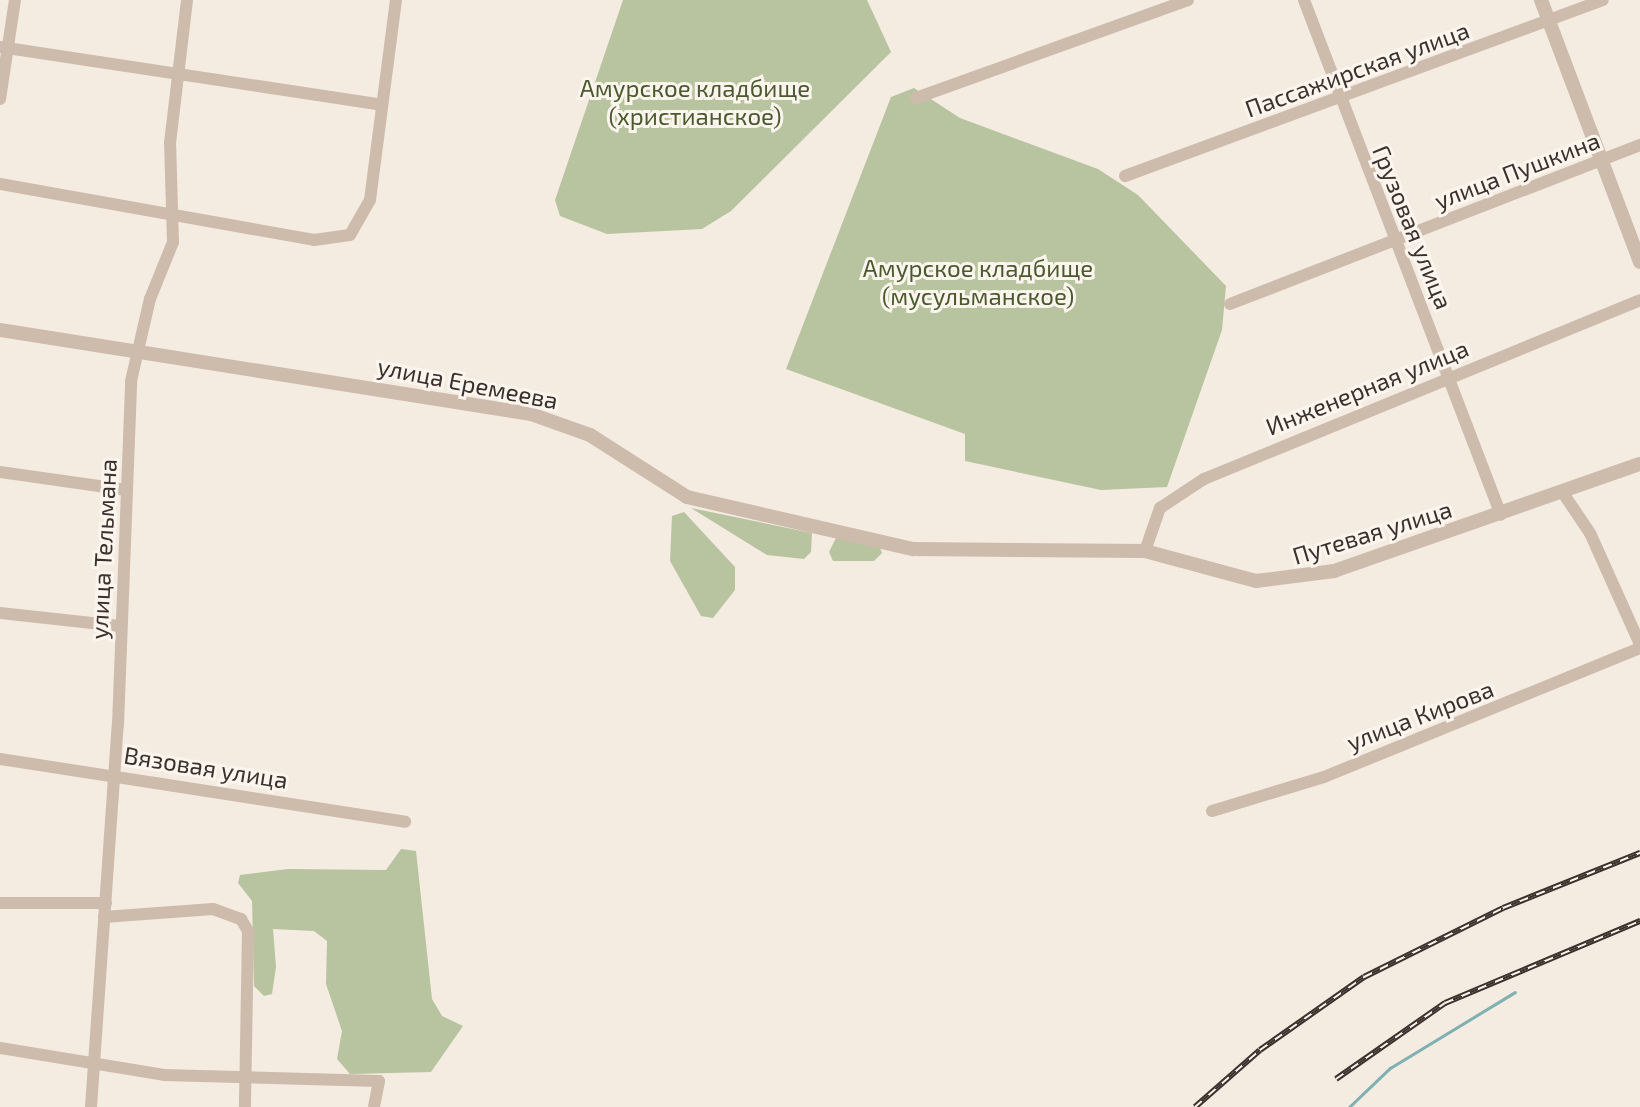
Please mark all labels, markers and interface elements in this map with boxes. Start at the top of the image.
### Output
street label: Пассажирская улица [1241,15,1473,123]
park label: Амурское кладбище (христианское) [580,74,810,130]
street label: улица Пушкина [1430,125,1604,215]
street label: Грузовая улица [1367,141,1459,313]
park label: Амурское кладбище (мусульманское) [863,254,1093,310]
street label: Инженерная улица [1262,333,1472,441]
street label: улица Еремеева [375,351,561,415]
street label: улица Тельмана [84,458,122,640]
street label: Путевая улица [1289,494,1455,570]
street label: улица Кирова [1342,674,1498,756]
street label: Вязовая улица [122,740,290,794]

